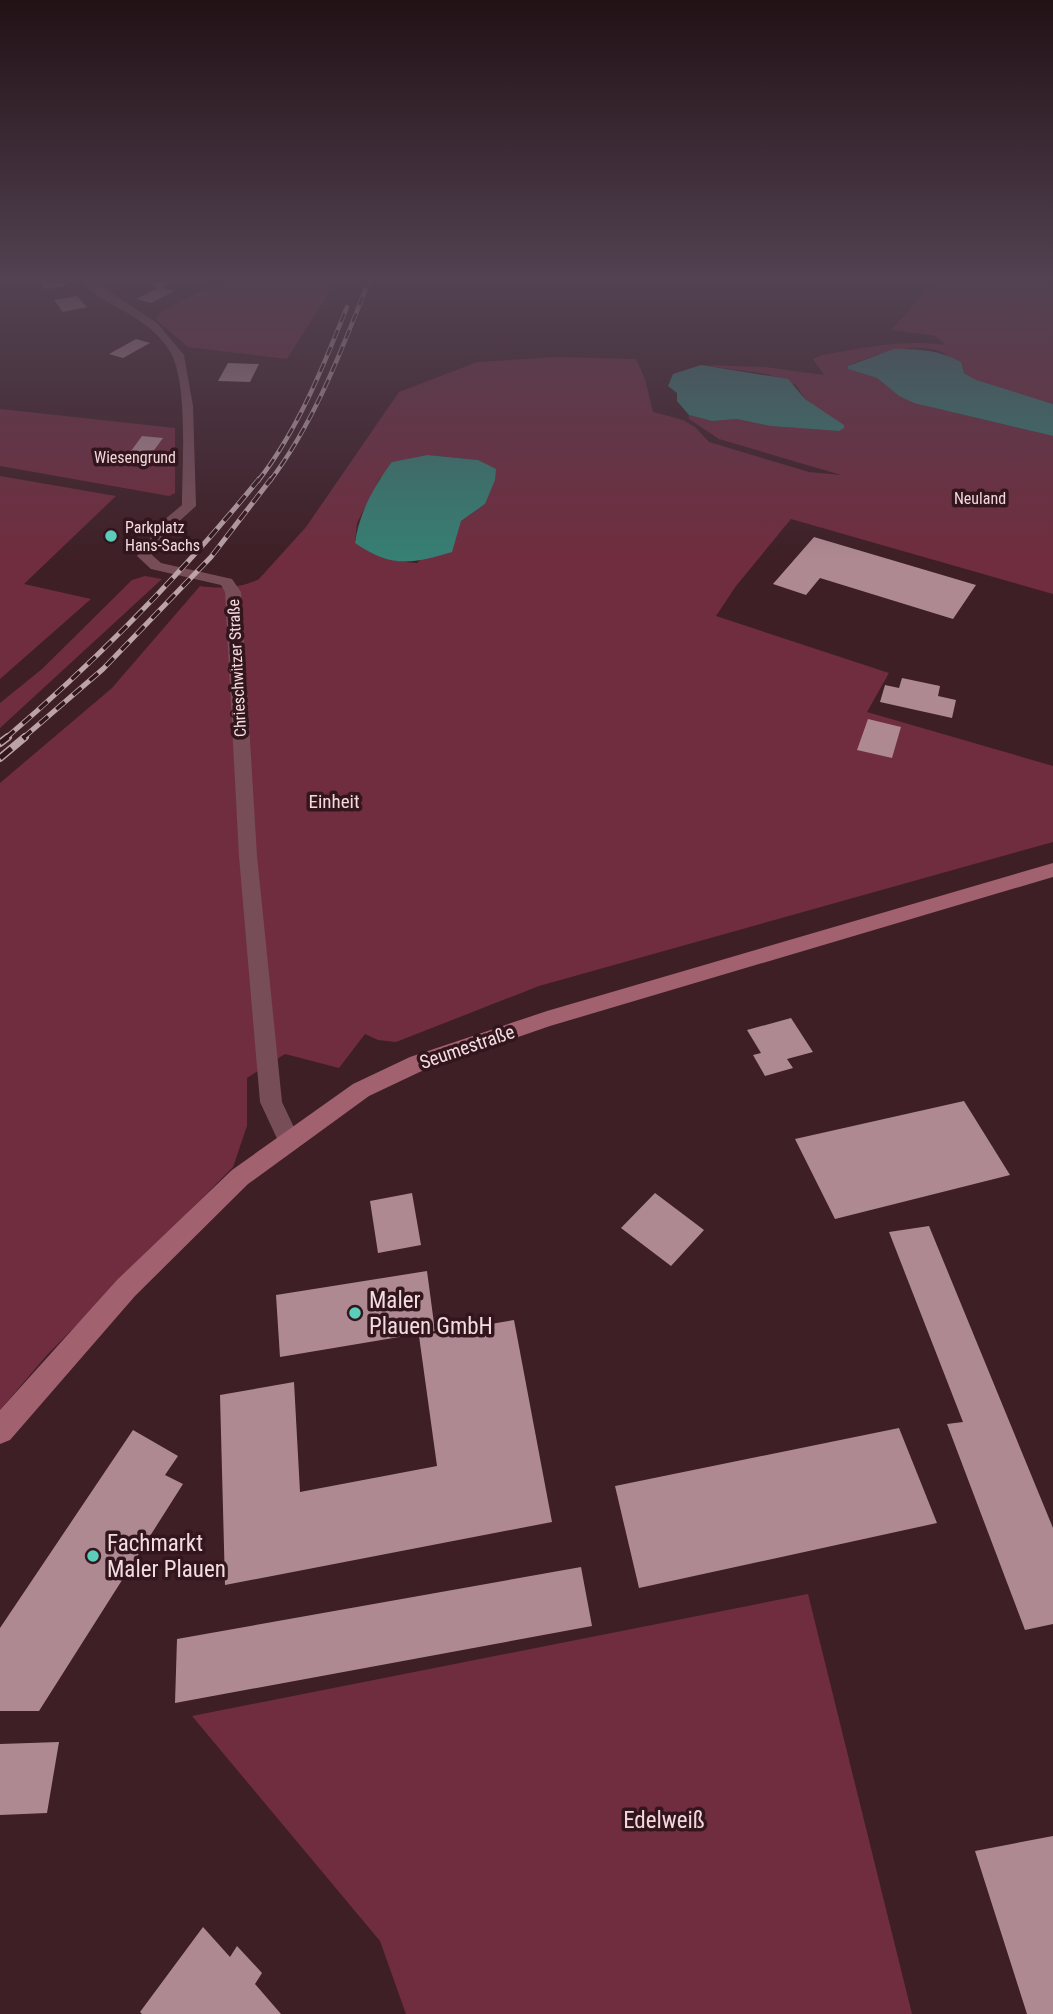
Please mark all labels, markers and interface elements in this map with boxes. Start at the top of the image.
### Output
park label: Wiesengrund [94,448,176,467]
park label: Neuland [954,489,1006,508]
place label: Parkplatz Hans-Sachs [125,518,200,555]
marker: Parkplatz Hans-Sachs [103,528,119,544]
street label: Chrieschwitzer Straße [224,599,250,737]
park label: Einheit [308,790,360,813]
street label: Seumestraße [417,1020,518,1074]
place label: Maler Plauen GmbH [369,1287,493,1340]
marker: Maler Plauen GmbH [347,1305,363,1321]
place label: Fachmarkt Maler Plauen [107,1530,226,1583]
marker: Fachmarkt Maler Plauen [85,1548,101,1564]
park label: Edelweiß [623,1807,705,1834]

